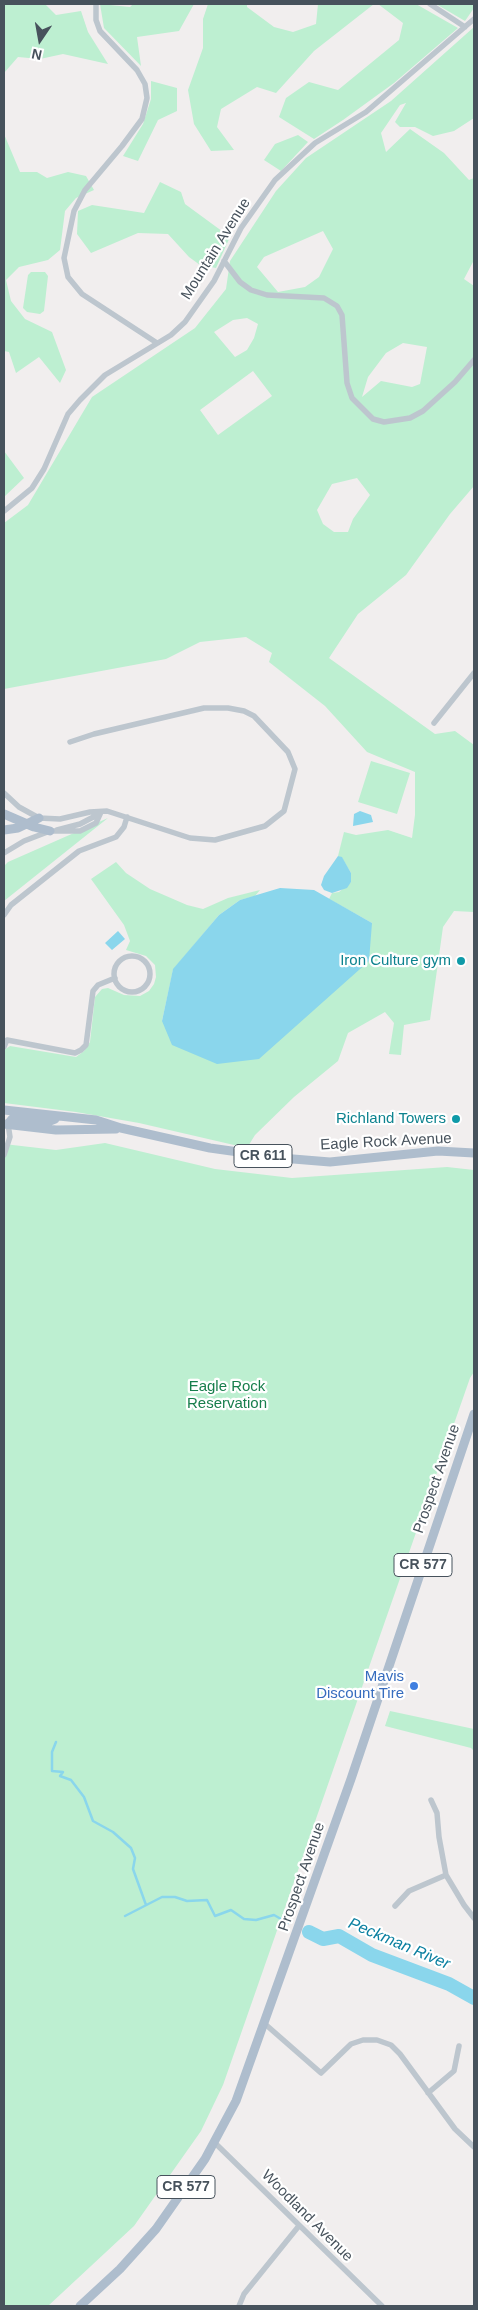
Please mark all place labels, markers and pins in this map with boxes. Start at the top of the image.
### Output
place label: Iron Culture gym [340,952,451,970]
marker: Iron Culture gym [455,955,467,967]
place label: Richland Towers [336,1110,446,1128]
marker: Richland Towers [450,1113,462,1125]
place label: Mavis Discount Tire [316,1668,404,1703]
marker: Mavis Discount Tire [408,1680,420,1692]

